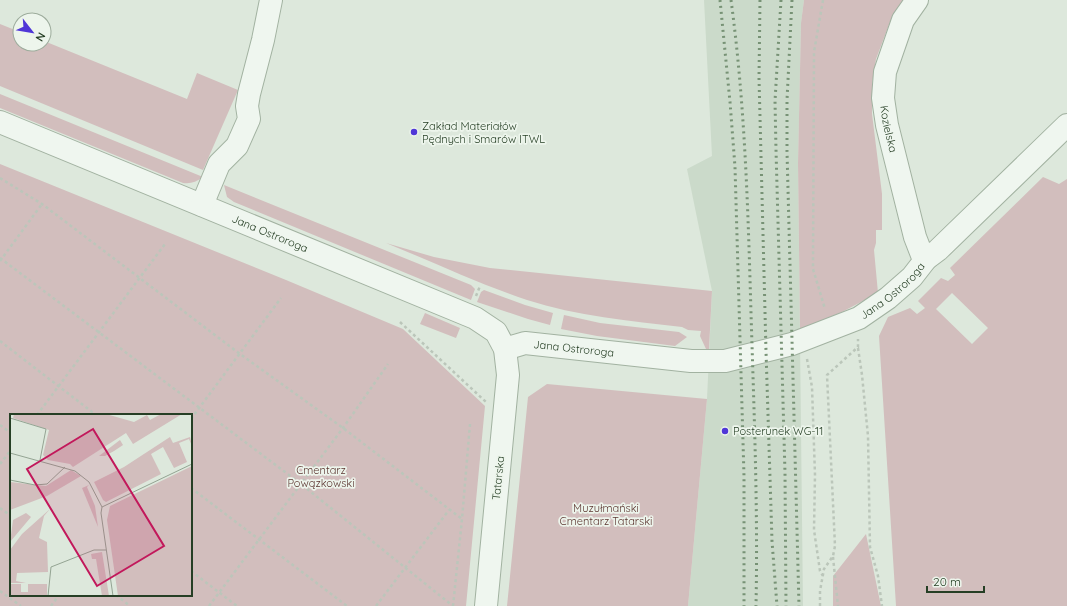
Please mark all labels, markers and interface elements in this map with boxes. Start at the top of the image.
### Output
north arrow [12,12,52,52]
text: N [32,30,49,44]
street label: Kozielska [877,104,901,154]
place label: Zakład Materiałów Pędnych i Smarów ITWL [422,119,545,146]
marker: Zakład Materiałów Pędnych i Smarów ITWL [409,127,419,137]
street label: Jana Ostroroga [230,211,310,255]
street label: Jana Ostroroga [857,260,928,322]
street label: Jana Ostroroga [533,337,615,360]
inset map [10,414,192,596]
place label: Posterunek WG-11 [733,424,823,438]
marker: Posterunek WG-11 [720,426,730,436]
street label: Tatarska [489,455,507,501]
park label: Cmentarz Powązkowski [287,463,355,490]
park label: Muzułmański Cmentarz Tatarski [560,501,652,528]
scale bar [927,568,984,594]
text: 20 m [933,574,961,589]

